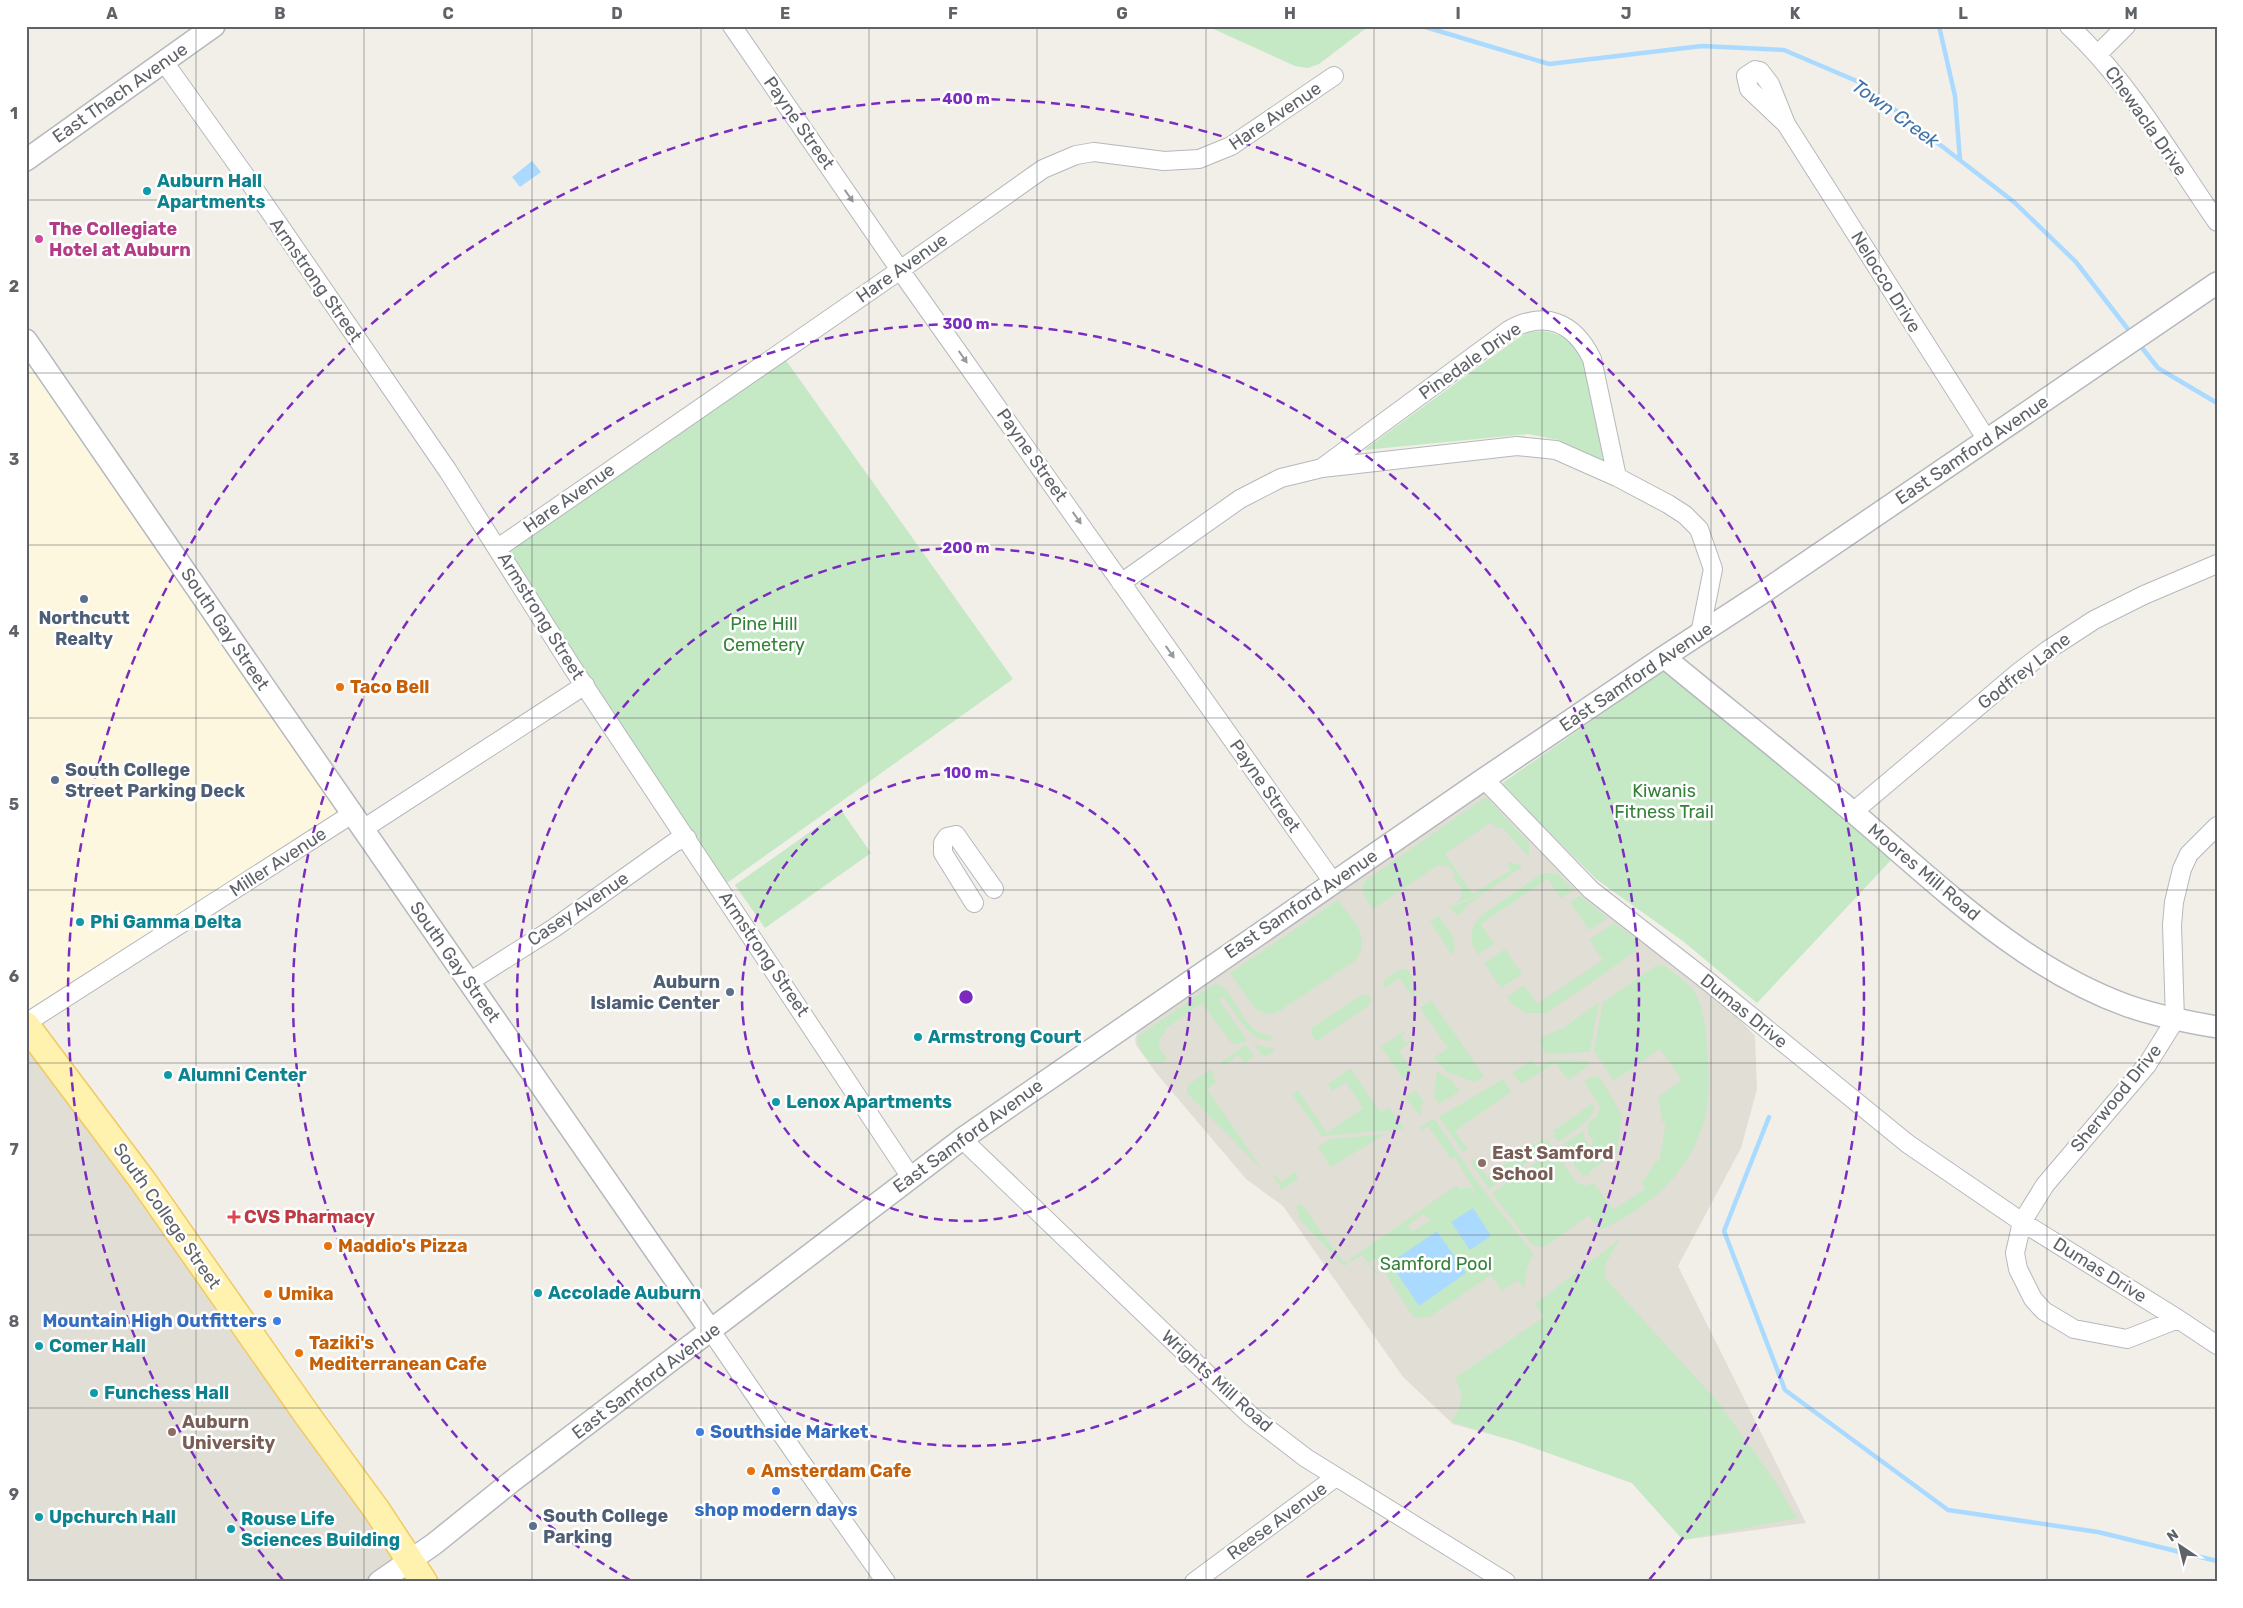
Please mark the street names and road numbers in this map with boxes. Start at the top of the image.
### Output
street label: East Thach Avenue [48,38,192,148]
street label: Chewacla Drive [2100,62,2192,180]
street label: Payne Street [759,72,839,174]
street label: Hare Avenue [1225,77,1325,155]
street label: Armstrong Street [265,214,367,346]
street label: Nelocco Drive [1846,227,1926,337]
street label: Hare Avenue [852,228,952,308]
street label: Pinedale Drive [1415,318,1525,404]
street label: East Samford Avenue [1891,391,2053,509]
street label: Payne Street [992,404,1072,506]
street label: Hare Avenue [519,458,619,538]
street label: Armstrong Street [493,548,589,684]
street label: South Gay Street [176,564,274,694]
street label: East Samford Avenue [1555,618,1717,736]
street label: Godfrey Lane [1973,628,2075,714]
street label: Payne Street [1225,735,1305,837]
street label: Moores Mill Road [1863,819,1985,925]
street label: Miller Avenue [226,823,330,901]
street label: East Samford Avenue [1220,845,1382,963]
street label: Casey Avenue [523,867,633,951]
street label: Armstrong Street [714,887,814,1021]
street label: South Gay Street [405,897,505,1027]
street label: Dumas Drive [1696,969,1792,1053]
street label: Sherwood Drive [2066,1040,2166,1156]
street label: East Samford Avenue [889,1074,1047,1198]
street label: South College Street [108,1139,226,1293]
street label: Dumas Drive [2049,1233,2151,1307]
street label: East Samford Avenue [568,1318,724,1444]
street label: Wrights Mill Road [1157,1325,1277,1437]
street label: Reese Avenue [1223,1477,1331,1565]

